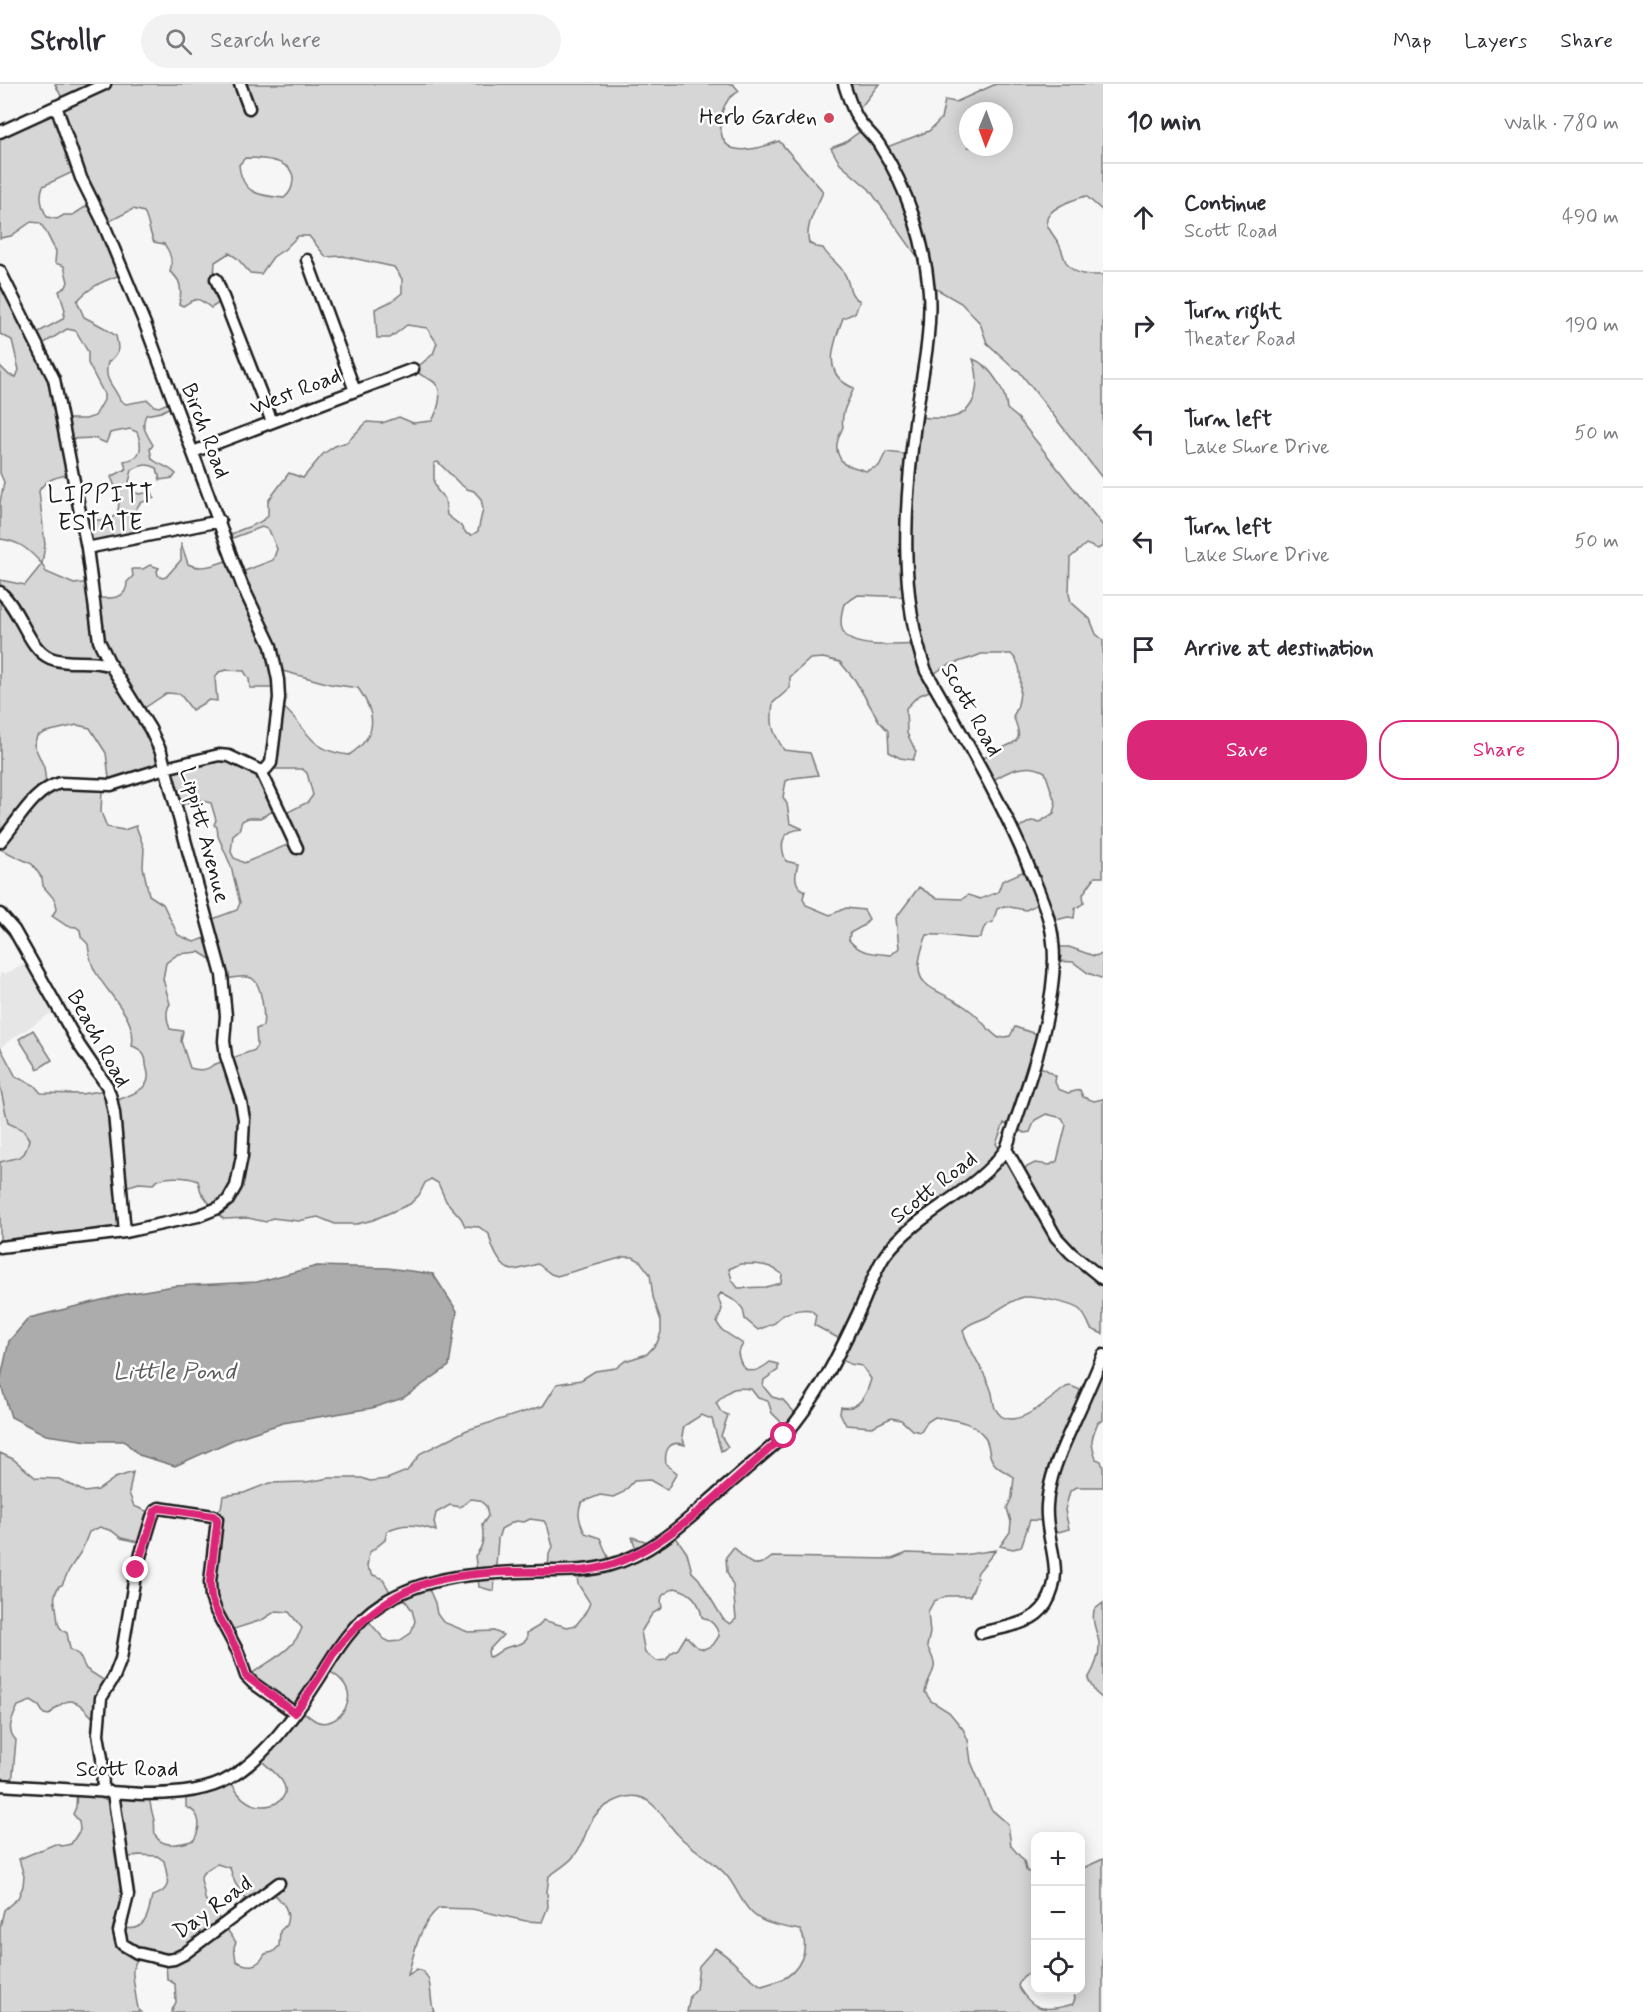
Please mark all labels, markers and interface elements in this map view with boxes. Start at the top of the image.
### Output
search box [141,14,561,68]
text: Strollr [30,23,105,60]
icon: search [162,25,195,58]
text: Search here [210,27,321,55]
text: Map [1393,27,1431,55]
text: Layers [1464,27,1527,55]
text: Share [1560,27,1613,55]
north arrow [959,102,1013,156]
place label: Herb Garden [699,104,817,132]
text: 10 min [1127,106,1202,140]
text: Walk · 780 m [1504,110,1619,137]
marker: Herb Garden [822,111,836,125]
text: Continue [1184,190,1266,218]
icon: ahead [1127,201,1160,234]
text: 490 m [1562,204,1619,231]
text: Scott Road [1184,218,1277,245]
text: Turn right [1184,298,1282,326]
icon: right [1127,309,1160,342]
text: 190 m [1565,312,1619,339]
text: Theater Road [1184,326,1296,353]
street label: West Road [247,362,345,422]
street label: Birch Road [174,380,236,482]
text: Turn left [1184,406,1272,434]
icon: left [1127,417,1160,450]
text: 50 m [1574,420,1619,447]
text: Lake Shore Drive [1184,434,1329,461]
district label: LIPPITT ESTATE [47,480,155,539]
text: Turn left [1184,514,1272,542]
icon: left [1127,525,1160,558]
text: 50 m [1574,528,1619,555]
text: Lake Shore Drive [1184,542,1329,569]
icon: arrive [1127,633,1160,666]
text: Arrive at destination [1184,635,1374,663]
street label: Scott Road [934,658,1008,762]
button: Save [1127,720,1367,780]
button: Share [1379,720,1619,780]
street label: Lippitt Avenue [172,764,236,906]
street label: Beach Road [60,985,136,1093]
street label: Scott Road [885,1145,983,1231]
water label: Little Pond [113,1357,238,1388]
route start [770,1422,796,1448]
route end [122,1556,148,1582]
street label: Scott Road [76,1756,178,1784]
map controls [1031,1832,1085,1994]
button: + [1031,1832,1085,1886]
street label: Day Road [168,1870,258,1946]
button: − [1031,1886,1085,1940]
button: locate [1031,1940,1085,1994]

